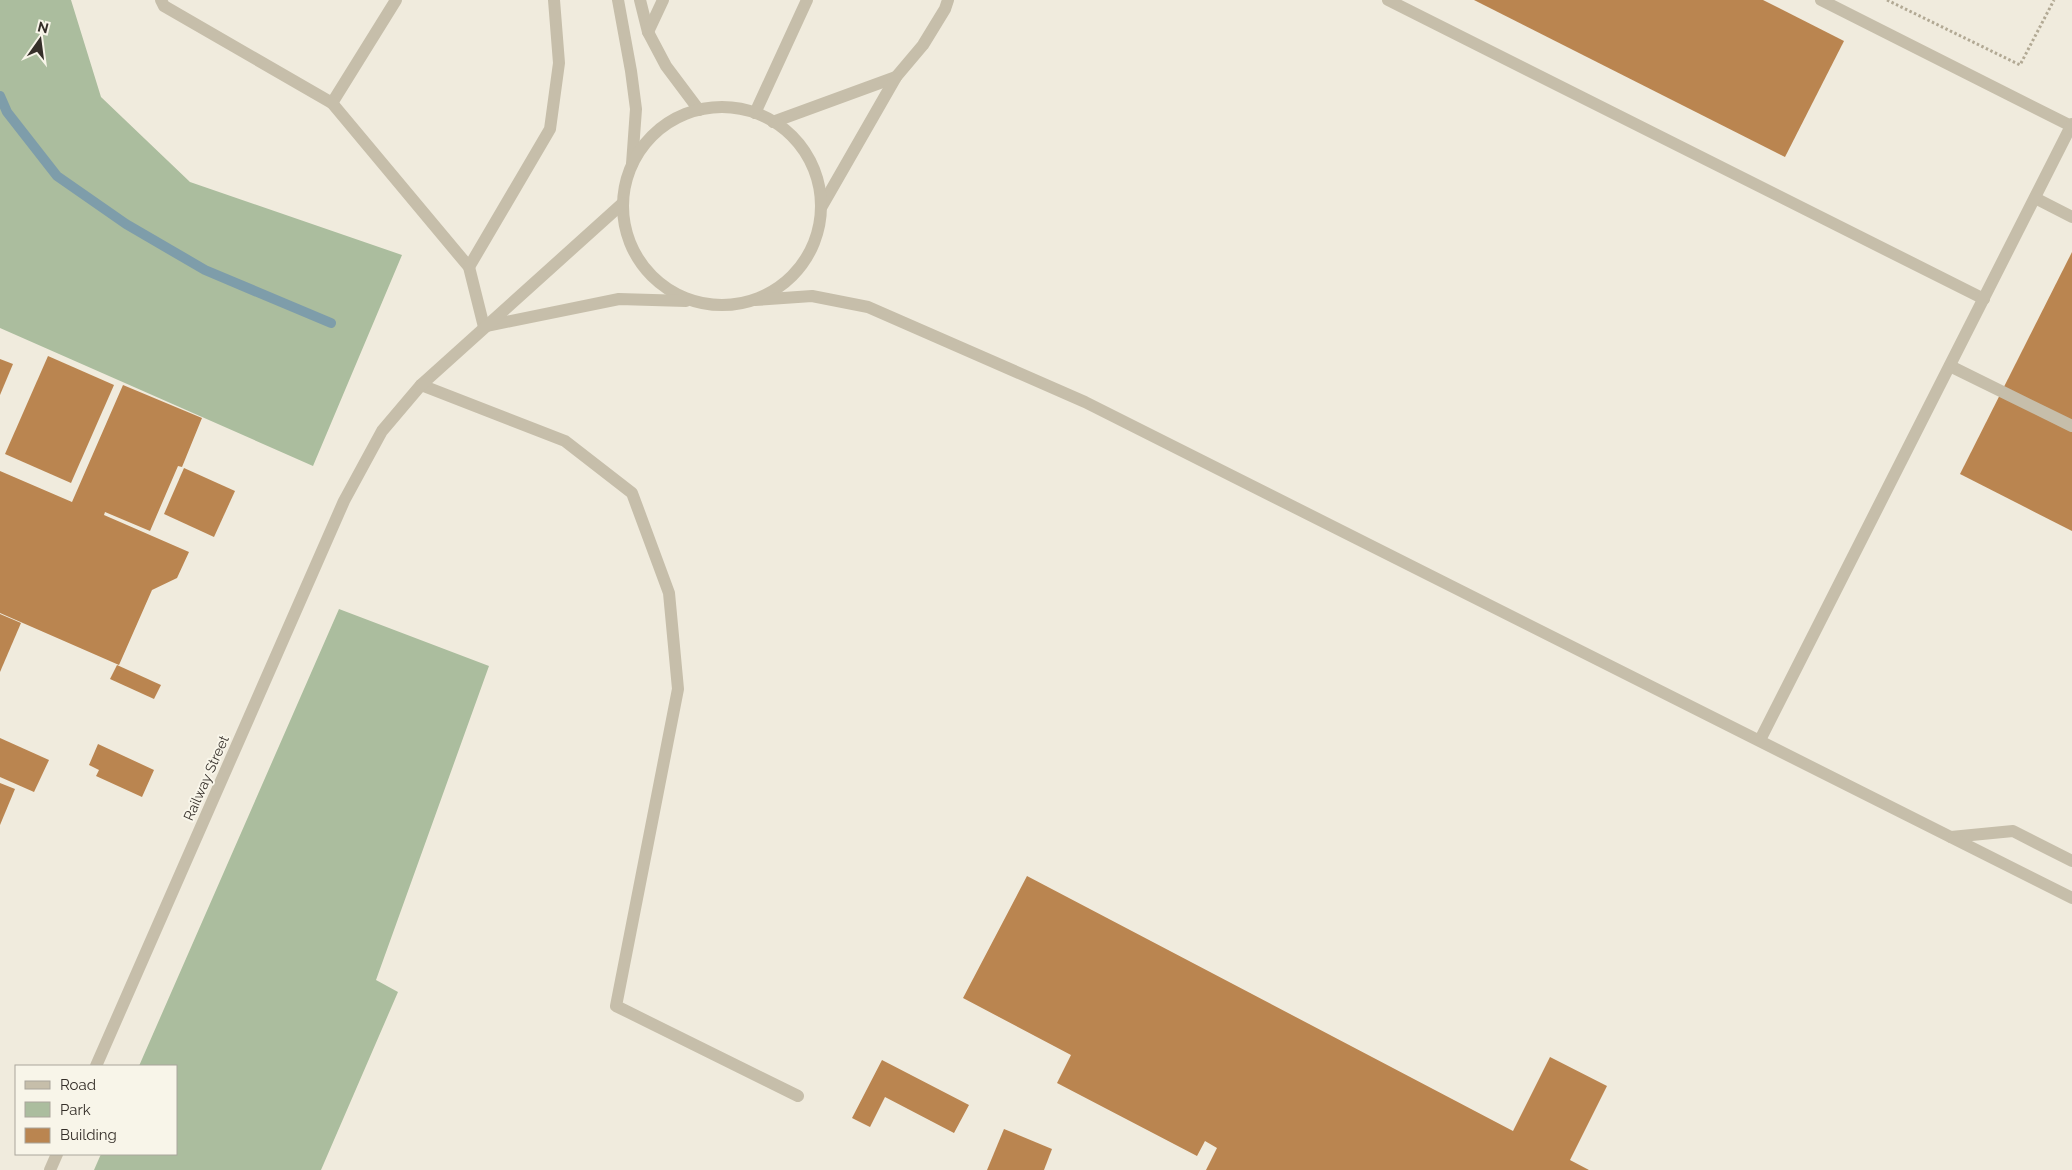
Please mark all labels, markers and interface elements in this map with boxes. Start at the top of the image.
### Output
north arrow [15,15,65,65]
text: N [36,18,50,36]
street label: Railway Street [180,733,232,823]
legend [15,1065,178,1155]
text: Road [60,1076,96,1094]
text: Park [60,1101,91,1119]
text: Building [60,1126,117,1144]

